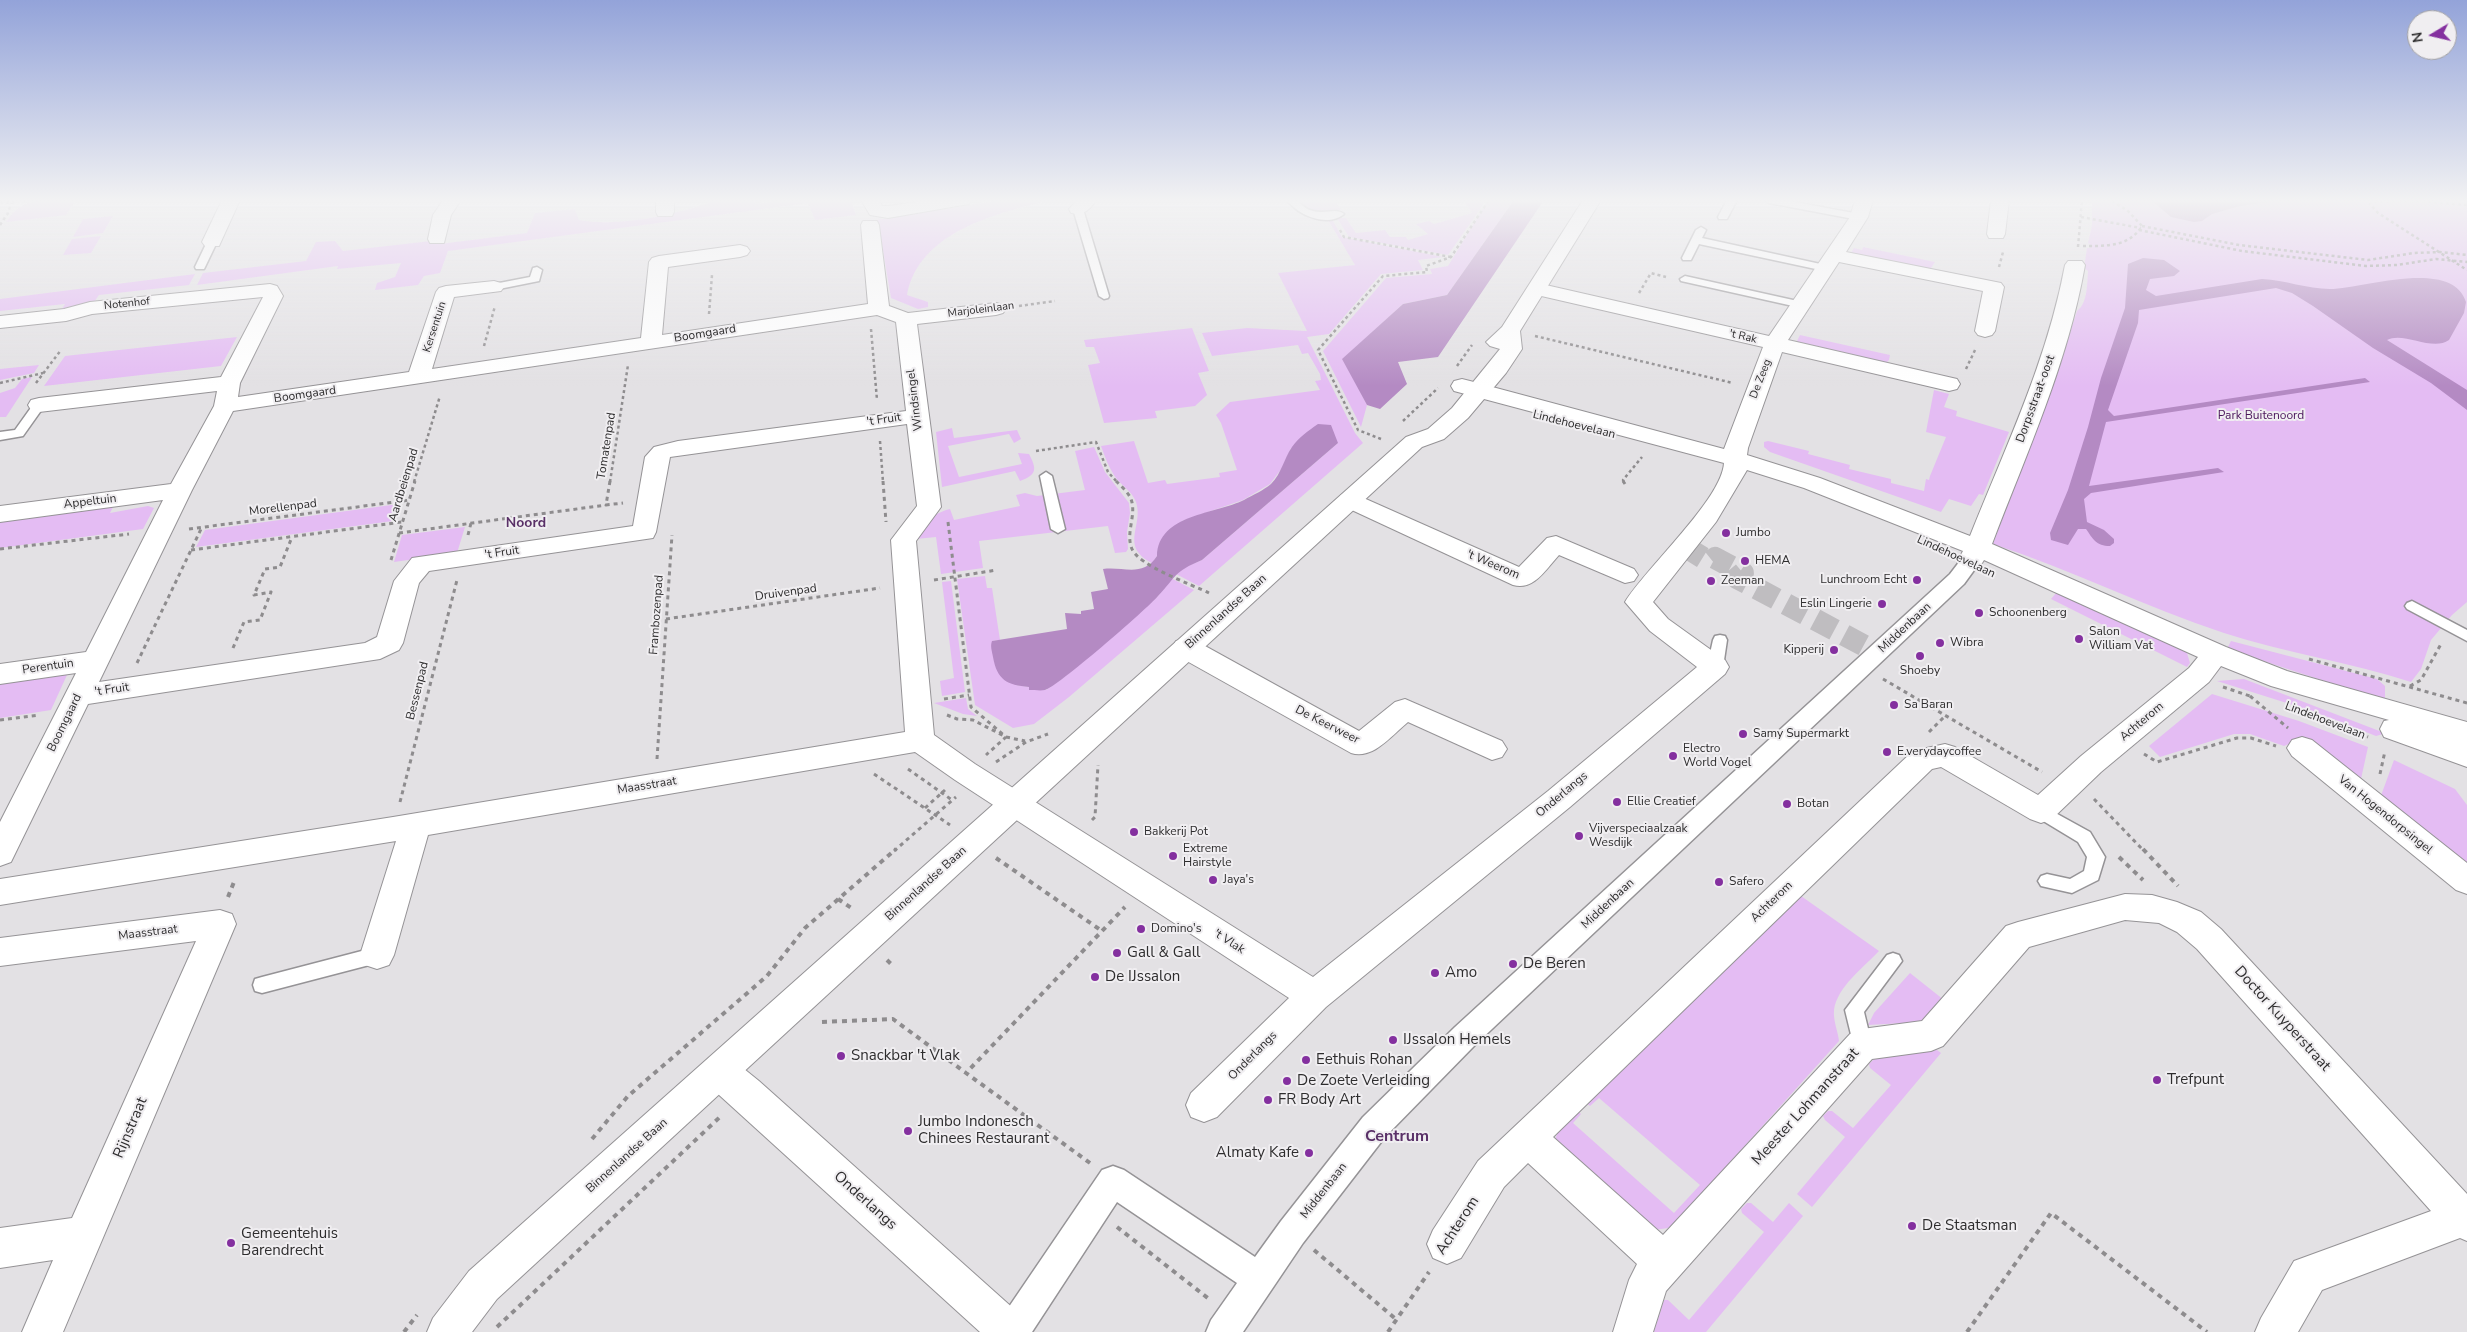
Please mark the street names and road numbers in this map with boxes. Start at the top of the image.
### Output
street label: Notenhof [103,295,151,313]
street label: Marjoleinlaan [947,299,1015,321]
street label: Kersentuin [421,300,449,354]
street label: Boomgaard [673,322,737,346]
street label: 't Rak [1728,327,1758,347]
street label: Dorpsstraat-oost [2013,353,2059,445]
street label: De Zeeg [1747,357,1775,401]
street label: Windsingel [904,368,926,432]
street label: Boomgaard [273,384,337,406]
street label: Lindehoevelaan [1531,408,1617,442]
street label: 't Fruit [866,410,902,430]
street label: Tomatenpad [595,412,619,480]
street label: Aardbeienpad [386,447,422,523]
street label: Appeltuin [63,492,117,512]
street label: Morellenpad [248,497,318,519]
street label: Lindehoevelaan [1915,533,1997,581]
street label: 't Fruit [484,543,520,563]
street label: 't Weerom [1464,547,1522,583]
street label: Binnenlandse Baan [1182,572,1270,652]
street label: Frambozenpad [647,575,667,655]
street label: Druivenpad [754,582,818,604]
street label: Middenbaan [1876,600,1934,656]
street label: Perentuin [21,656,75,678]
street label: Bessenpad [404,660,432,722]
street label: 't Fruit [94,680,130,700]
street label: Boomgaard [45,692,85,754]
street label: Lindehoevelaan [2283,699,2367,743]
street label: Achterom [2117,700,2167,744]
street label: De Keerweer [1292,703,1362,747]
street label: Onderlangs [1533,769,1591,821]
street label: Van Hogendorpsingel [2335,773,2435,857]
street label: Maasstraat [616,774,678,798]
street label: Binnenlandse Baan [882,844,970,924]
street label: Middenbaan [1579,876,1637,932]
street label: Achterom [1748,879,1796,925]
street label: Maasstraat [117,922,179,944]
street label: 't Vlak [1211,927,1247,957]
street label: Doctor Kuyperstraat [2230,963,2334,1075]
street label: Onderlangs [1226,1029,1280,1083]
street label: Meester Lohmanstraat [1749,1045,1863,1169]
street label: Rijnstraat [110,1095,152,1161]
street label: Binnenlandse Baan [583,1116,671,1196]
street label: Middenbaan [1298,1160,1350,1222]
street label: Onderlangs [830,1168,900,1234]
street label: Achterom [1432,1193,1484,1259]

